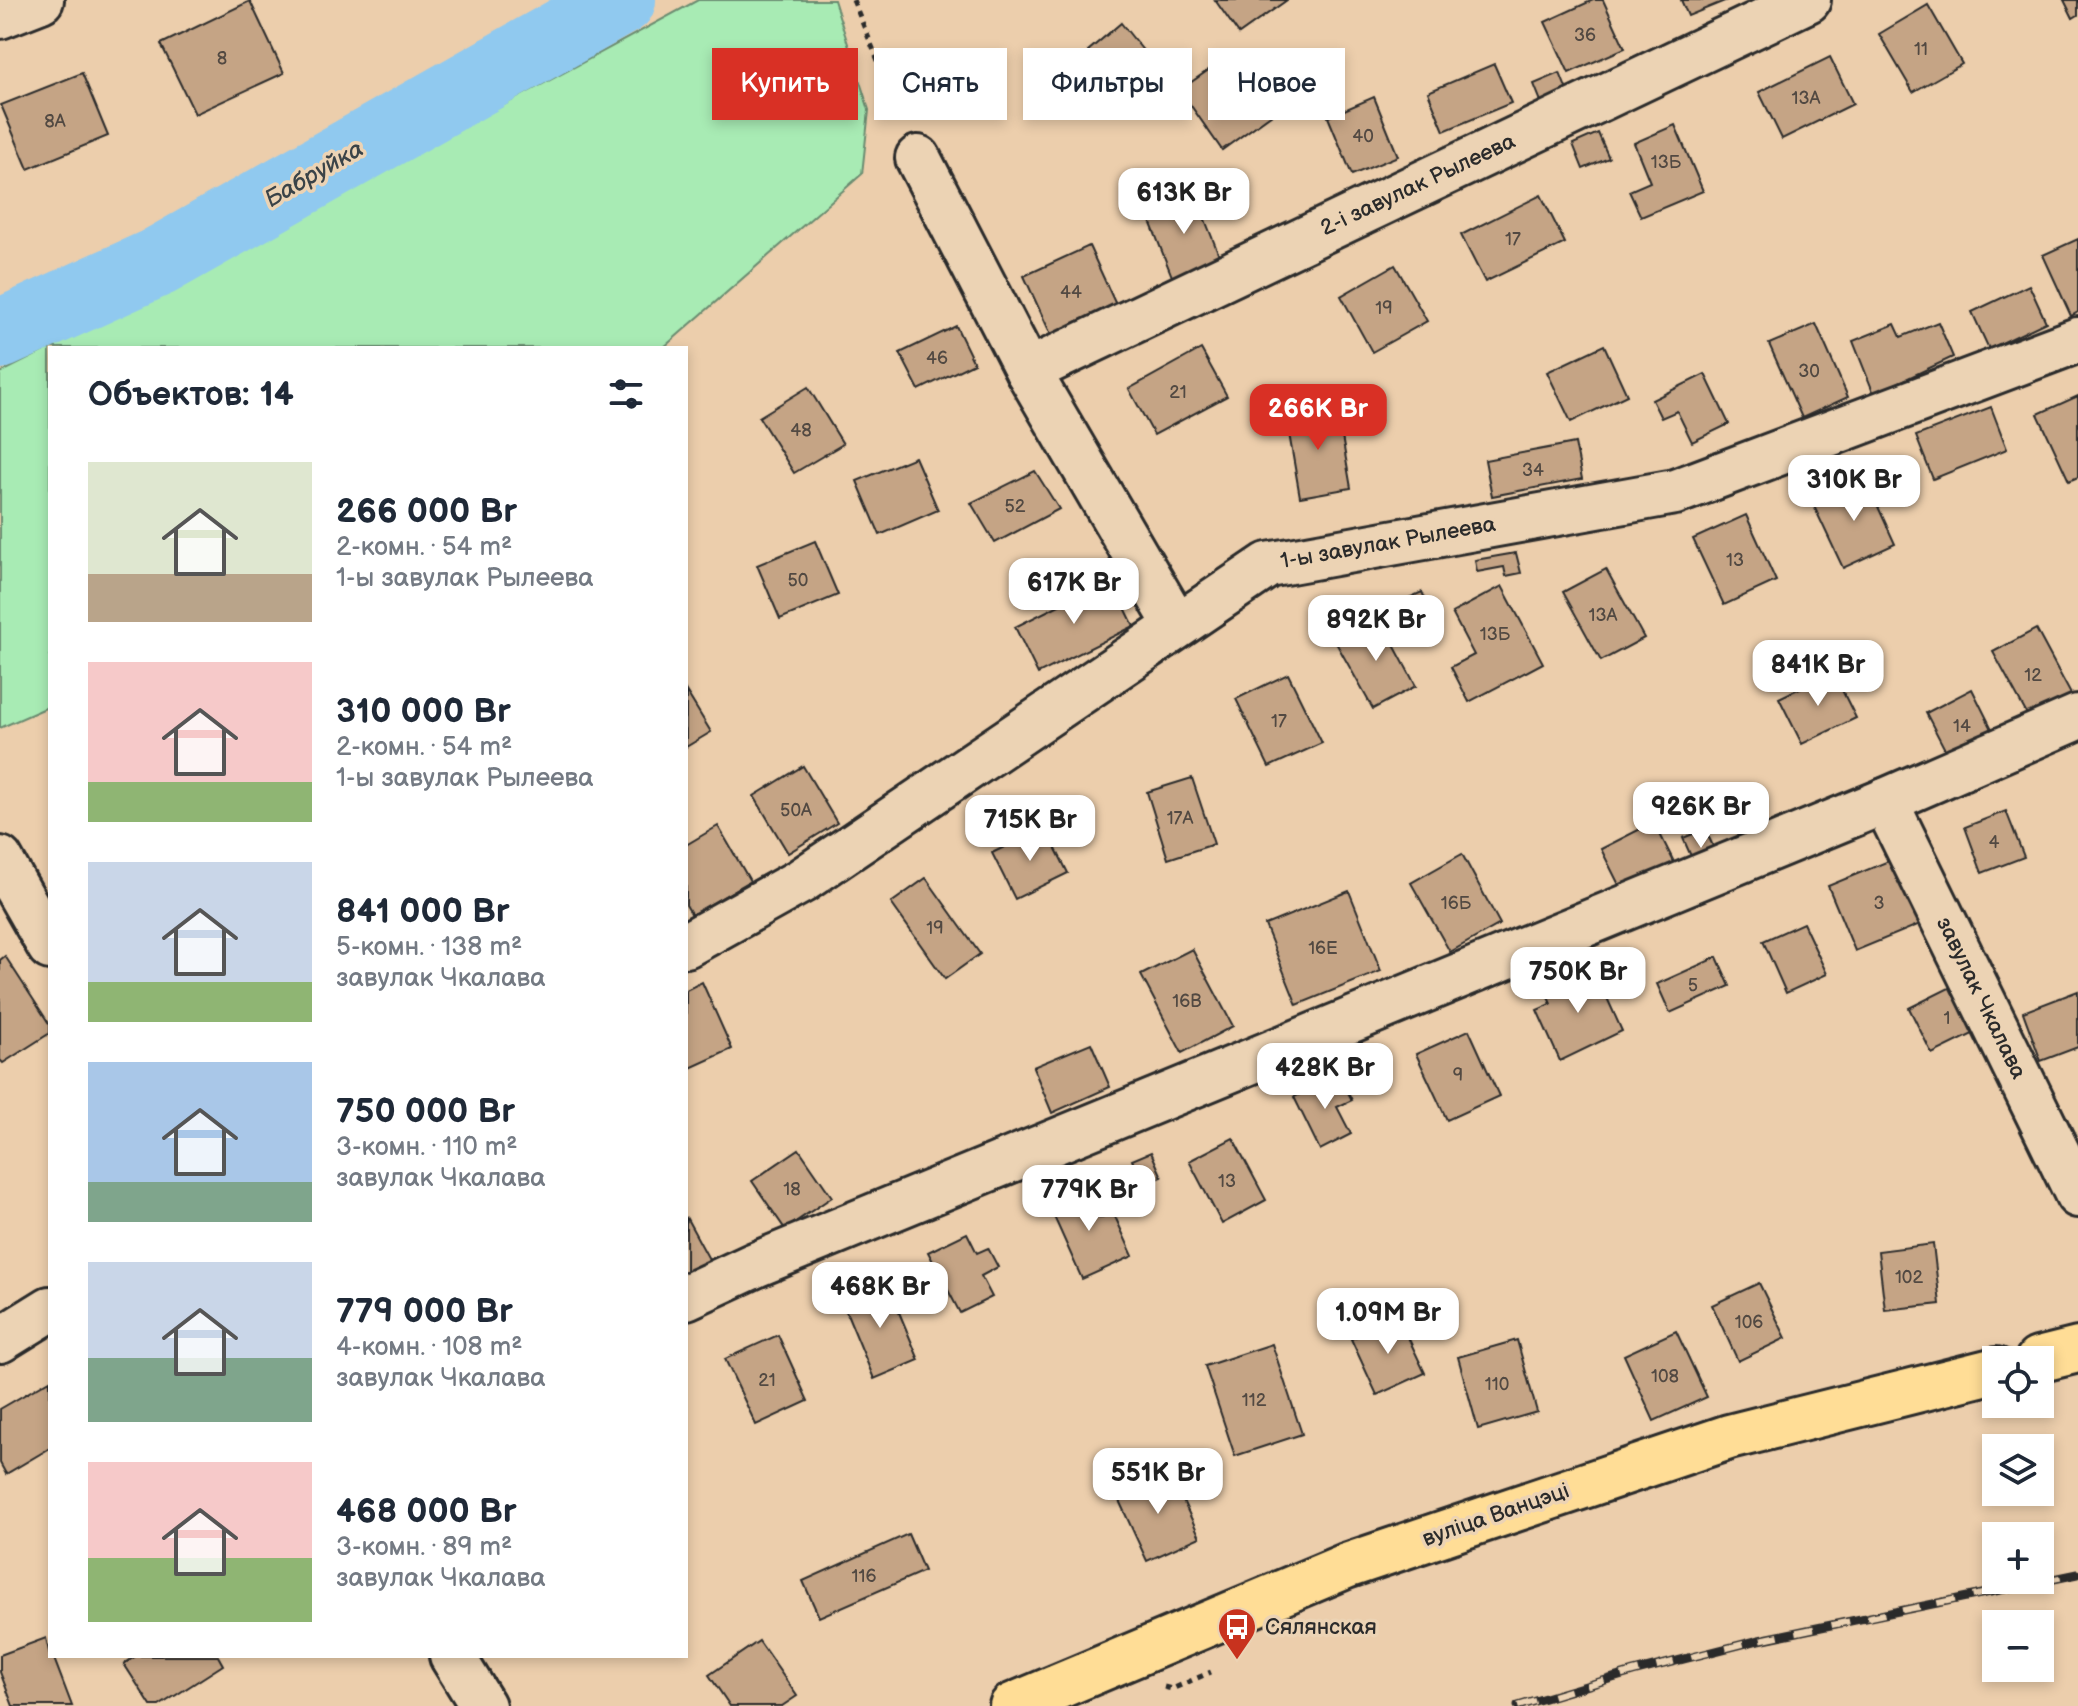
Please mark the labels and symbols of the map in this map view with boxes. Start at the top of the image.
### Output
house number: 36 [1574,25,1596,46]
house number: 11 [1914,39,1928,60]
house number: 8 [217,48,227,69]
house number: 13А [1792,88,1821,109]
house number: 8А [44,111,66,132]
house number: 40 [1352,126,1374,147]
street label: 2-і завулак Рылеева [1316,128,1520,242]
water label: Бабруйка [259,134,369,214]
house number: 13Б [1651,152,1682,173]
pin: 613K Br [1110,168,1258,236]
house number: 17 [1505,229,1521,250]
house number: 44 [1060,282,1082,303]
house number: 19 [1375,298,1393,319]
house number: 46 [926,348,948,369]
house number: 30 [1798,361,1820,382]
house number: 21 [1169,382,1187,403]
pin: 266K Br [1244,384,1392,452]
house number: 48 [790,420,812,441]
pin: 310K Br [1780,455,1928,523]
house number: 34 [1522,460,1544,481]
house number: 52 [1005,496,1026,517]
street label: 1-ы завулак Рылеева [1278,511,1498,575]
house number: 13 [1726,550,1744,571]
pin: 617K Br [1000,558,1148,626]
house number: 50 [788,570,808,591]
pin: 892K Br [1302,595,1450,663]
house number: 13А [1589,605,1618,626]
house number: 13Б [1480,624,1511,645]
pin: 841K Br [1744,640,1892,708]
house number: 12 [2024,665,2042,686]
house number: 17 [1271,711,1287,732]
house number: 14 [1953,716,1971,737]
pin: 926K Br [1627,782,1775,850]
pin: 715K Br [956,795,1104,863]
house number: 50А [780,800,812,821]
house number: 17А [1167,808,1193,829]
house number: 4 [1989,832,2000,853]
house number: 16Б [1441,893,1472,914]
house number: 3 [1873,893,1885,914]
street label: завулак Чкалава [1930,912,2032,1084]
house number: 19 [926,918,944,939]
house number: 16Е [1308,938,1338,959]
pin: 750K Br [1504,947,1652,1015]
house number: 5 [1688,975,1698,996]
house number: 16В [1172,991,1202,1012]
house number: 1 [1944,1008,1950,1029]
pin: 428K Br [1251,1043,1399,1111]
house number: 9 [1453,1065,1463,1086]
pin: 779K Br [1015,1165,1163,1233]
house number: 13 [1218,1171,1236,1192]
house number: 18 [783,1179,801,1200]
pin: 468K Br [806,1262,954,1330]
house number: 102 [1895,1267,1923,1288]
pin: 1.09M Br [1305,1288,1471,1356]
house number: 106 [1735,1312,1763,1333]
house number: 108 [1651,1366,1679,1387]
house number: 21 [758,1370,776,1391]
house number: 110 [1485,1374,1509,1395]
house number: 112 [1242,1390,1267,1411]
pin: 551K Br [1084,1448,1232,1516]
street label: вуліца Ванцэці [1419,1477,1573,1553]
house number: 116 [852,1566,876,1587]
bus stop icon: Сялянская [1216,1606,1258,1661]
place label: Сялянская [1265,1614,1377,1641]

